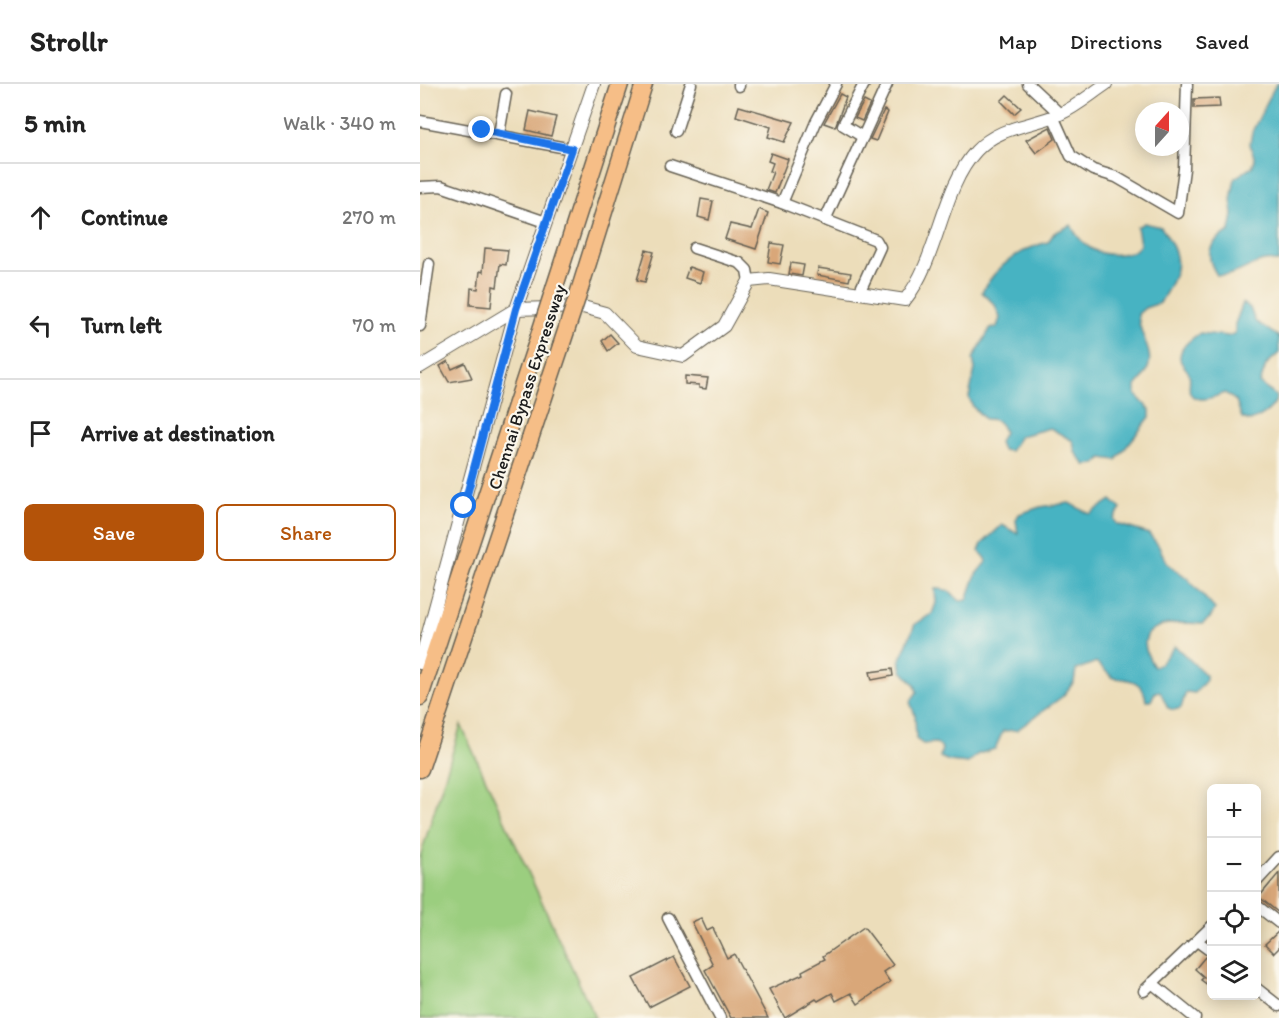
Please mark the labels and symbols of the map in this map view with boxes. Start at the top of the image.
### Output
north arrow [1135,102,1189,156]
route end [468,116,494,142]
street label: Chennai Bypass Expressway [483,281,571,493]
route start [450,492,476,518]

